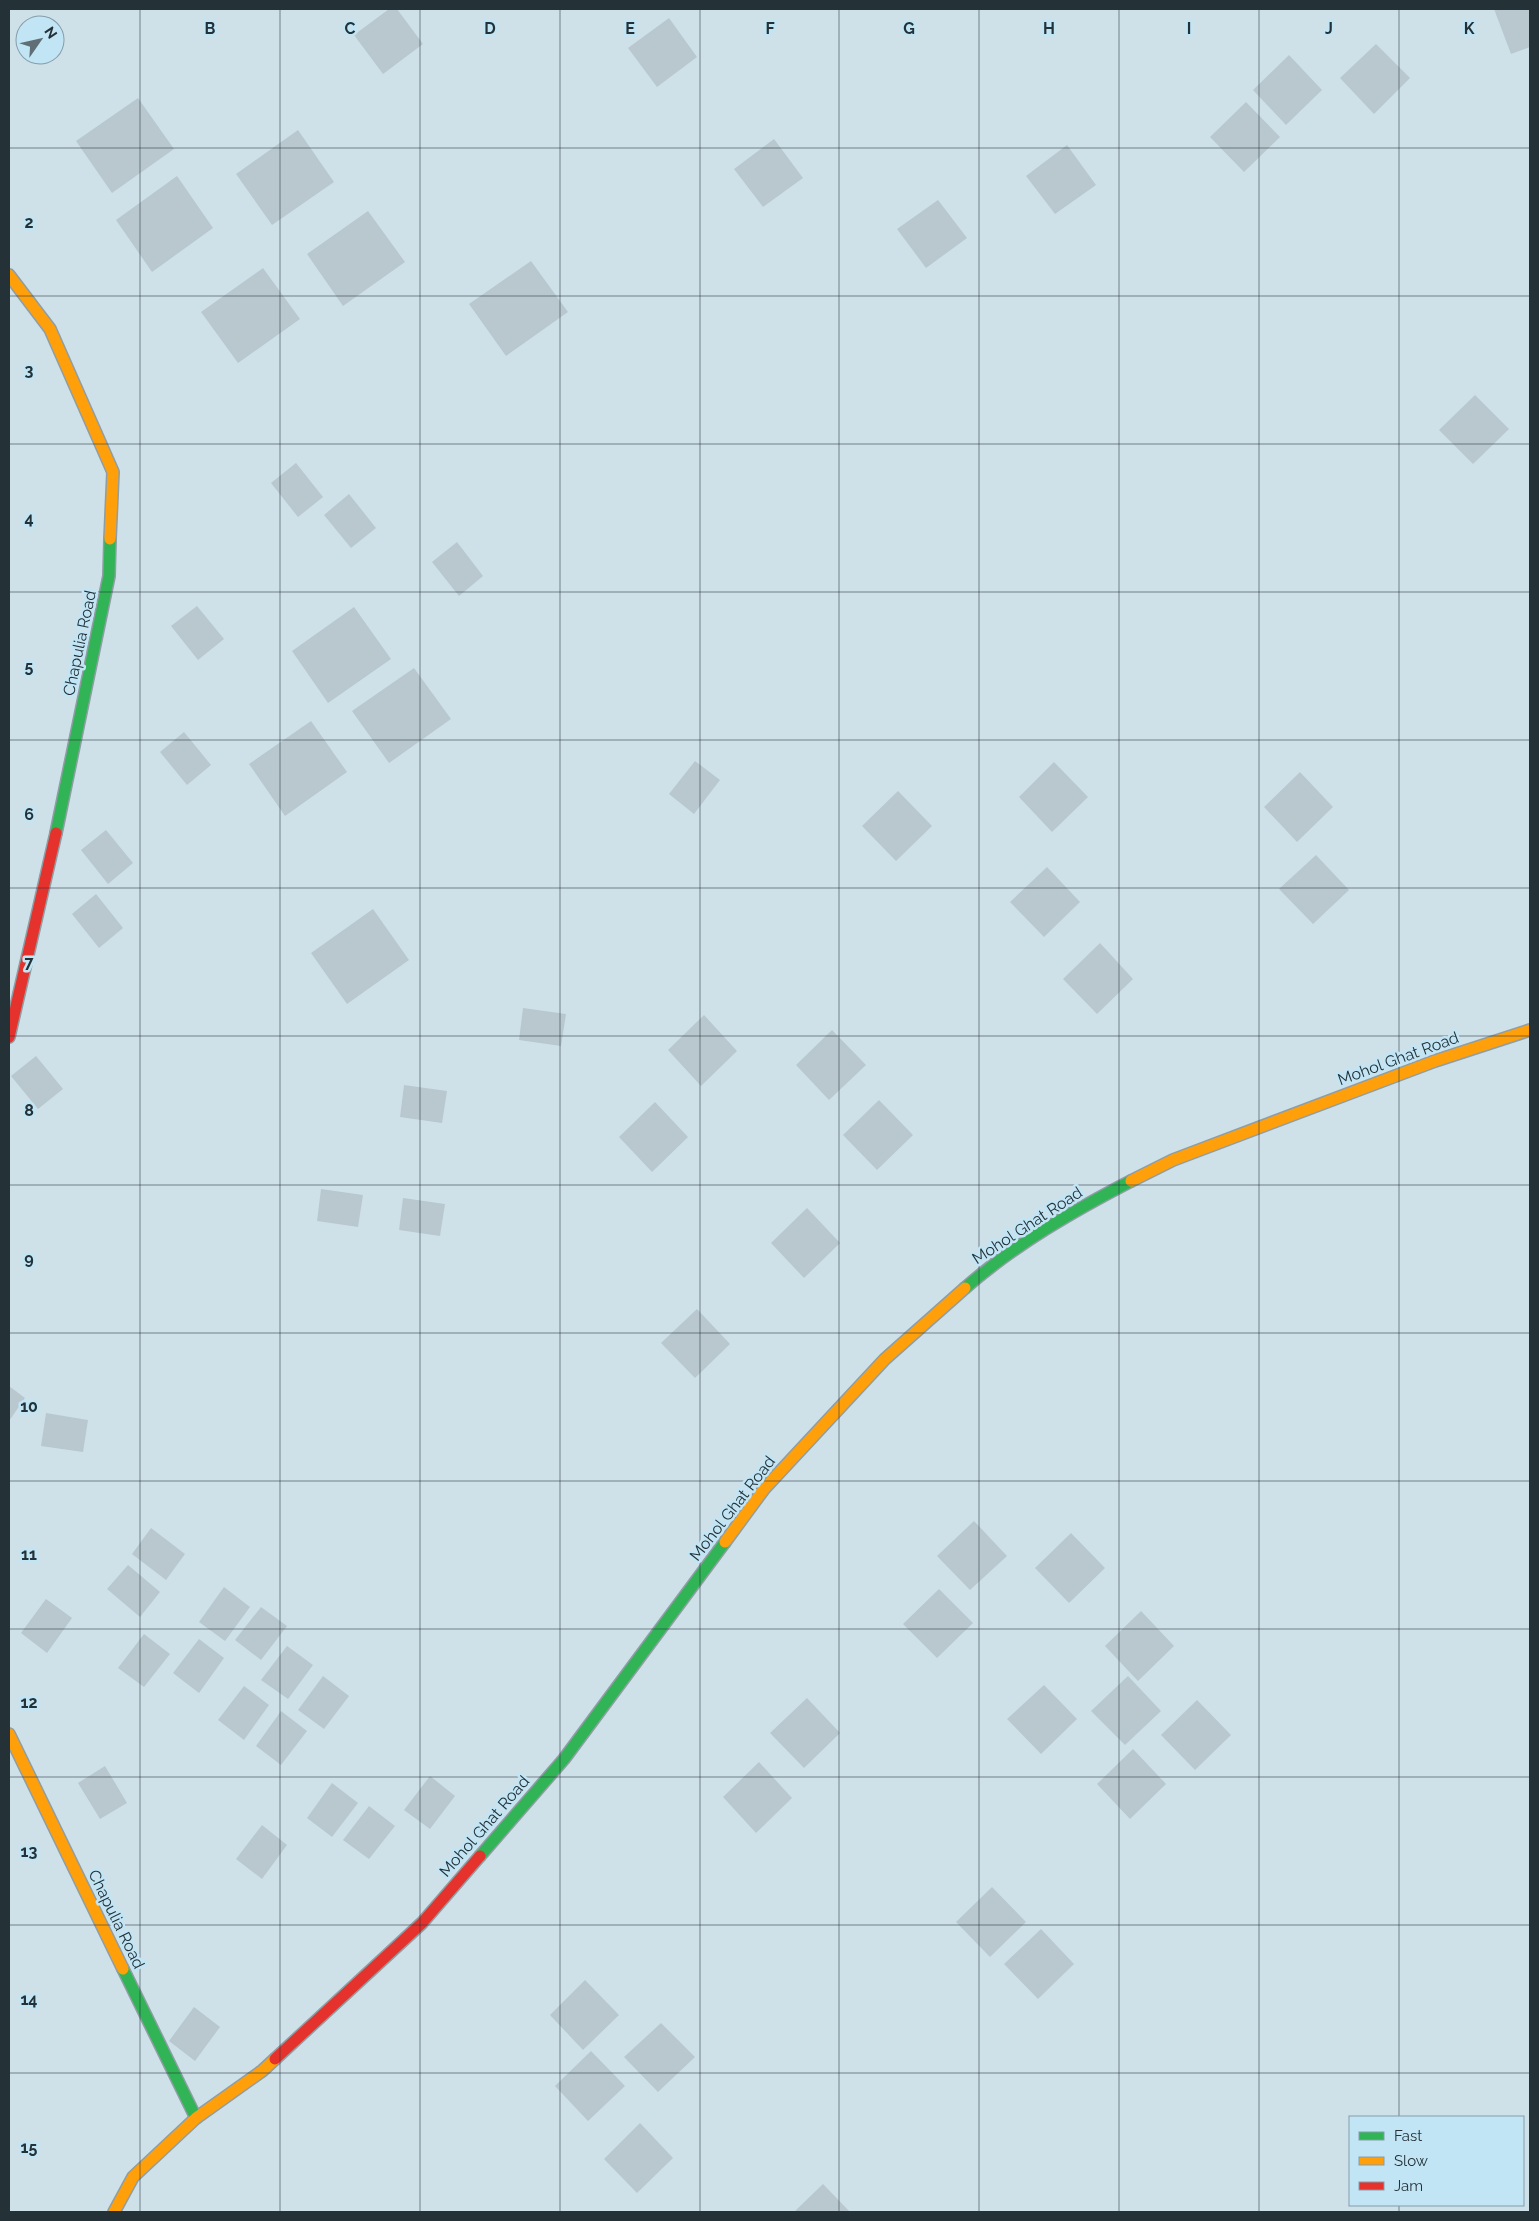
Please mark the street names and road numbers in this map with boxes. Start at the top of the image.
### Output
street label: Chapulia Road [59,589,100,698]
street label: Mohol Ghat Road [1335,1028,1461,1089]
street label: Mohol Ghat Road [969,1183,1086,1268]
street label: Mohol Ghat Road [686,1452,779,1564]
street label: Mohol Ghat Road [435,1772,533,1881]
street label: Chapulia Road [84,1867,149,1972]

